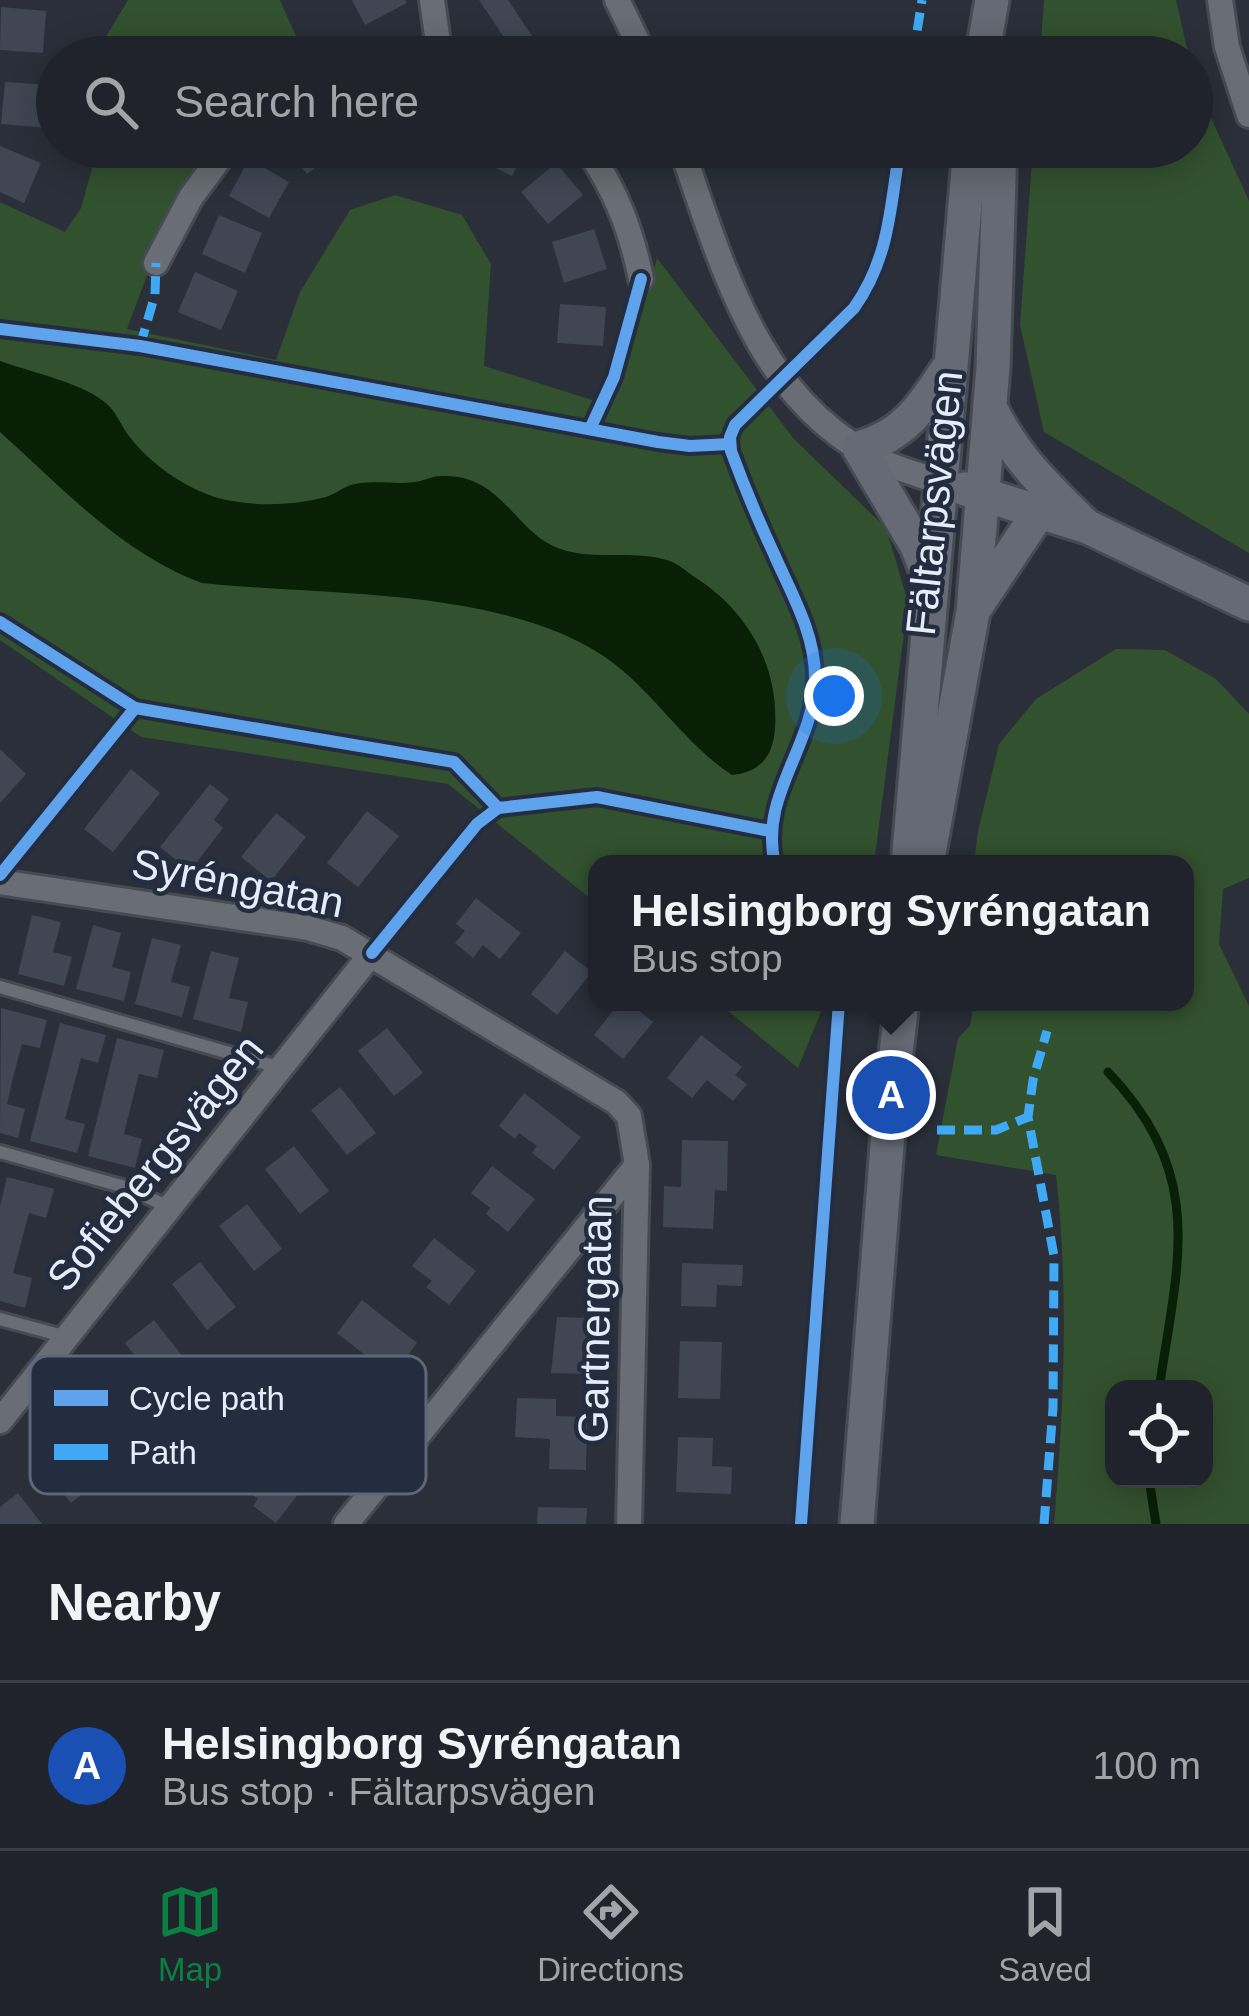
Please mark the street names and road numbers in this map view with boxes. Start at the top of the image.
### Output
street label: Fältarpsvägen [897,368,971,638]
street label: Syréngatan [128,839,348,927]
street label: Sofiebergsvägen [38,1026,272,1300]
street label: Gartnergatan [569,1195,621,1443]

